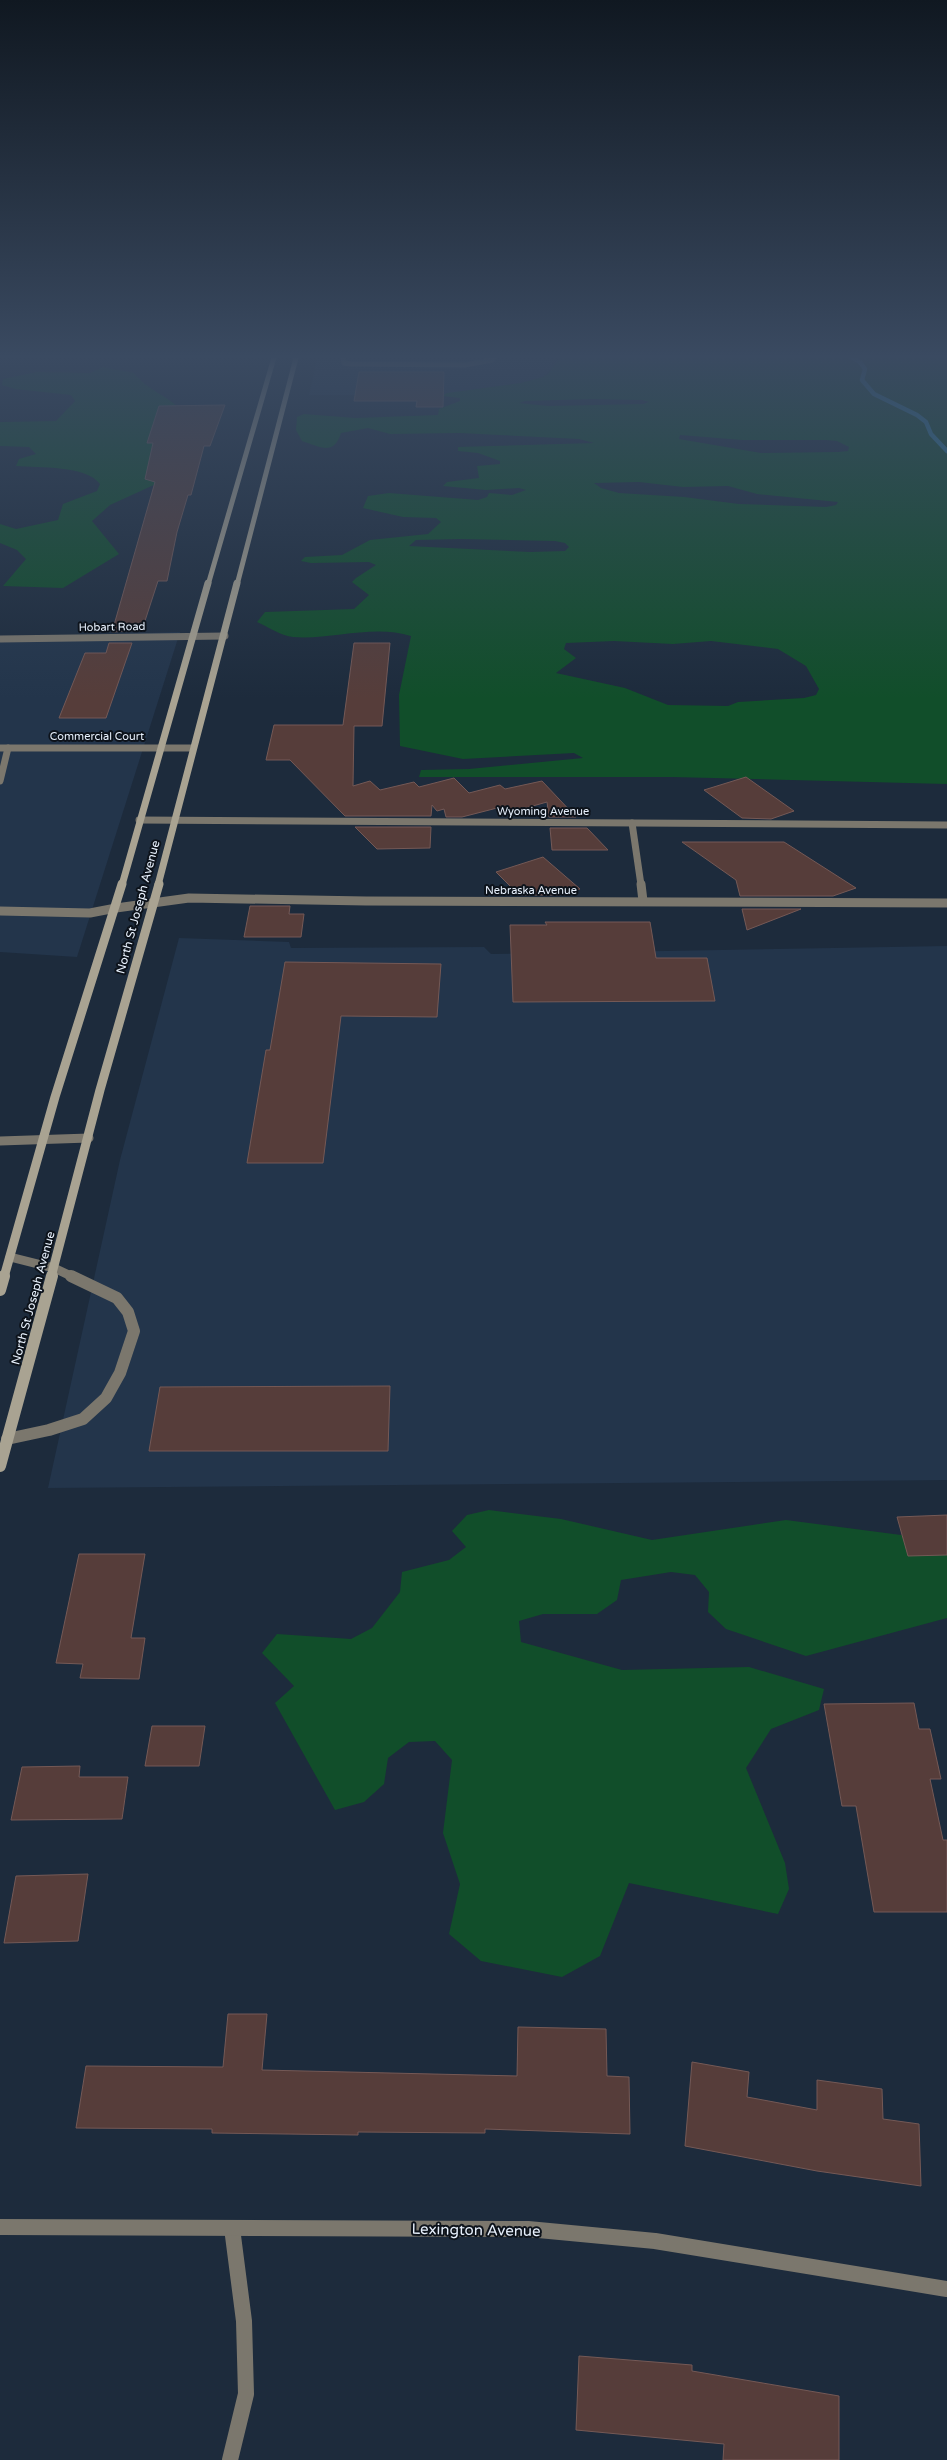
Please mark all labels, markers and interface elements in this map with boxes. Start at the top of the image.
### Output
street label: Hobart Road [78,620,146,634]
street label: Commercial Court [50,730,144,743]
street label: Wyoming Avenue [497,805,589,818]
street label: North St Joseph Avenue [113,839,163,975]
street label: Nebraska Avenue [485,884,577,897]
street label: North St Joseph Avenue [8,1230,58,1366]
street label: Lexington Avenue [411,2220,541,2240]

